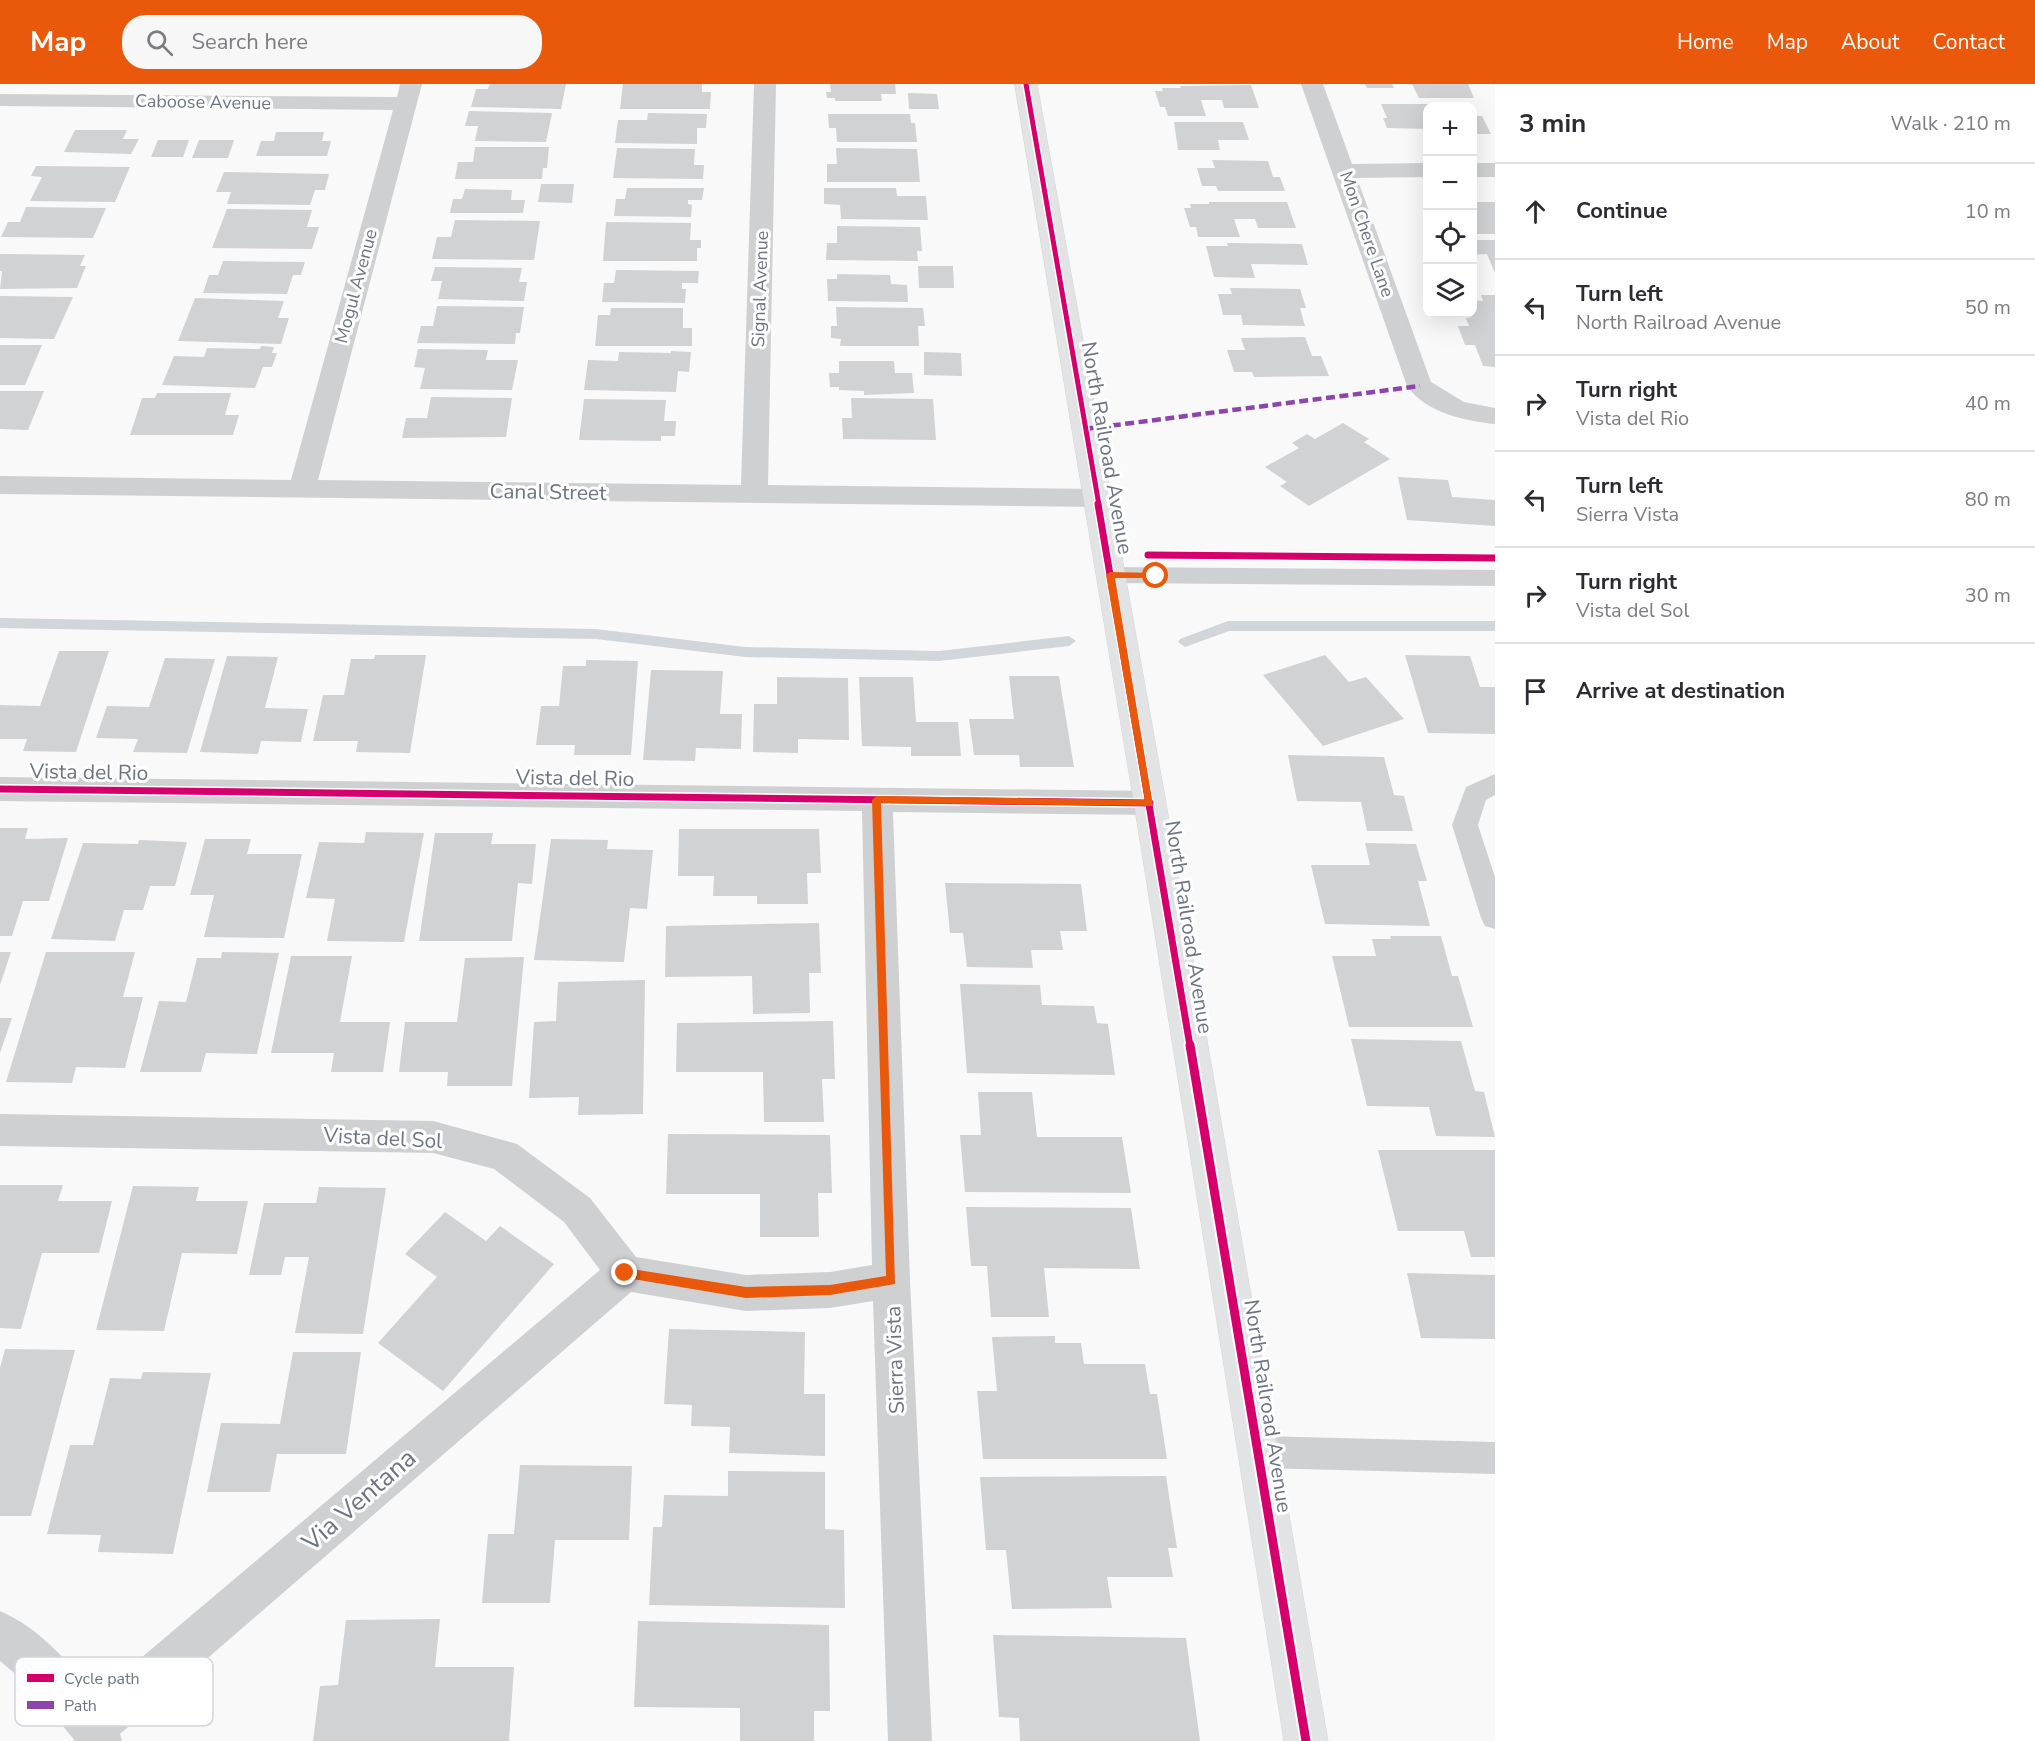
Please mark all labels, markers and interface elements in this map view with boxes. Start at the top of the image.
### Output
search box [122,15,542,69]
text: Map [30,23,86,61]
icon: search [143,26,176,59]
text: Search here [191,27,308,57]
text: Home [1677,28,1734,56]
text: Map [1767,28,1808,56]
text: About [1841,28,1899,56]
text: Contact [1932,28,2005,56]
street label: Caboose Avenue [135,89,271,115]
map controls [1423,102,1477,318]
button: + [1423,102,1477,156]
text: 3 min [1519,106,1586,141]
text: Walk · 210 m [1891,110,2011,137]
button: − [1423,156,1477,210]
street label: Mon Chere Lane [1334,168,1400,300]
icon: ahead [1519,195,1552,228]
text: Continue [1576,196,1667,226]
text: 10 m [1965,198,2011,225]
button: locate [1423,210,1477,264]
street label: Mogul Avenue [329,226,383,346]
street label: Signal Avenue [746,230,774,348]
button: layers [1423,264,1477,318]
text: Turn left [1576,279,1663,309]
icon: left [1519,291,1552,324]
text: 50 m [1965,294,2011,321]
text: North Railroad Avenue [1576,309,1781,336]
street label: North Railroad Avenue [1075,339,1139,557]
text: Turn right [1576,375,1677,405]
icon: right [1519,387,1552,420]
text: 40 m [1965,390,2011,417]
text: Vista del Rio [1576,405,1689,432]
text: Turn left [1576,471,1663,501]
street label: Canal Street [489,477,607,507]
icon: left [1519,483,1552,516]
text: 80 m [1965,486,2011,513]
text: Sierra Vista [1576,501,1679,528]
route start [1142,562,1168,588]
text: Turn right [1576,567,1677,597]
icon: right [1519,579,1552,612]
text: 30 m [1965,582,2011,609]
text: Vista del Sol [1576,597,1689,624]
icon: arrive [1519,675,1552,708]
text: Arrive at destination [1576,676,1785,706]
street label: Vista del Rio [28,757,149,787]
street label: Vista del Rio [514,763,635,793]
street label: North Railroad Avenue [1158,818,1220,1036]
street label: Vista del Sol [322,1121,444,1155]
route end [611,1259,637,1285]
street label: North Railroad Avenue [1237,1297,1299,1515]
street label: Sierra Vista [879,1305,911,1415]
street label: Via Ventana [294,1441,424,1560]
legend [15,1657,213,1726]
text: Cycle path [64,1668,140,1690]
text: Path [64,1695,97,1717]

